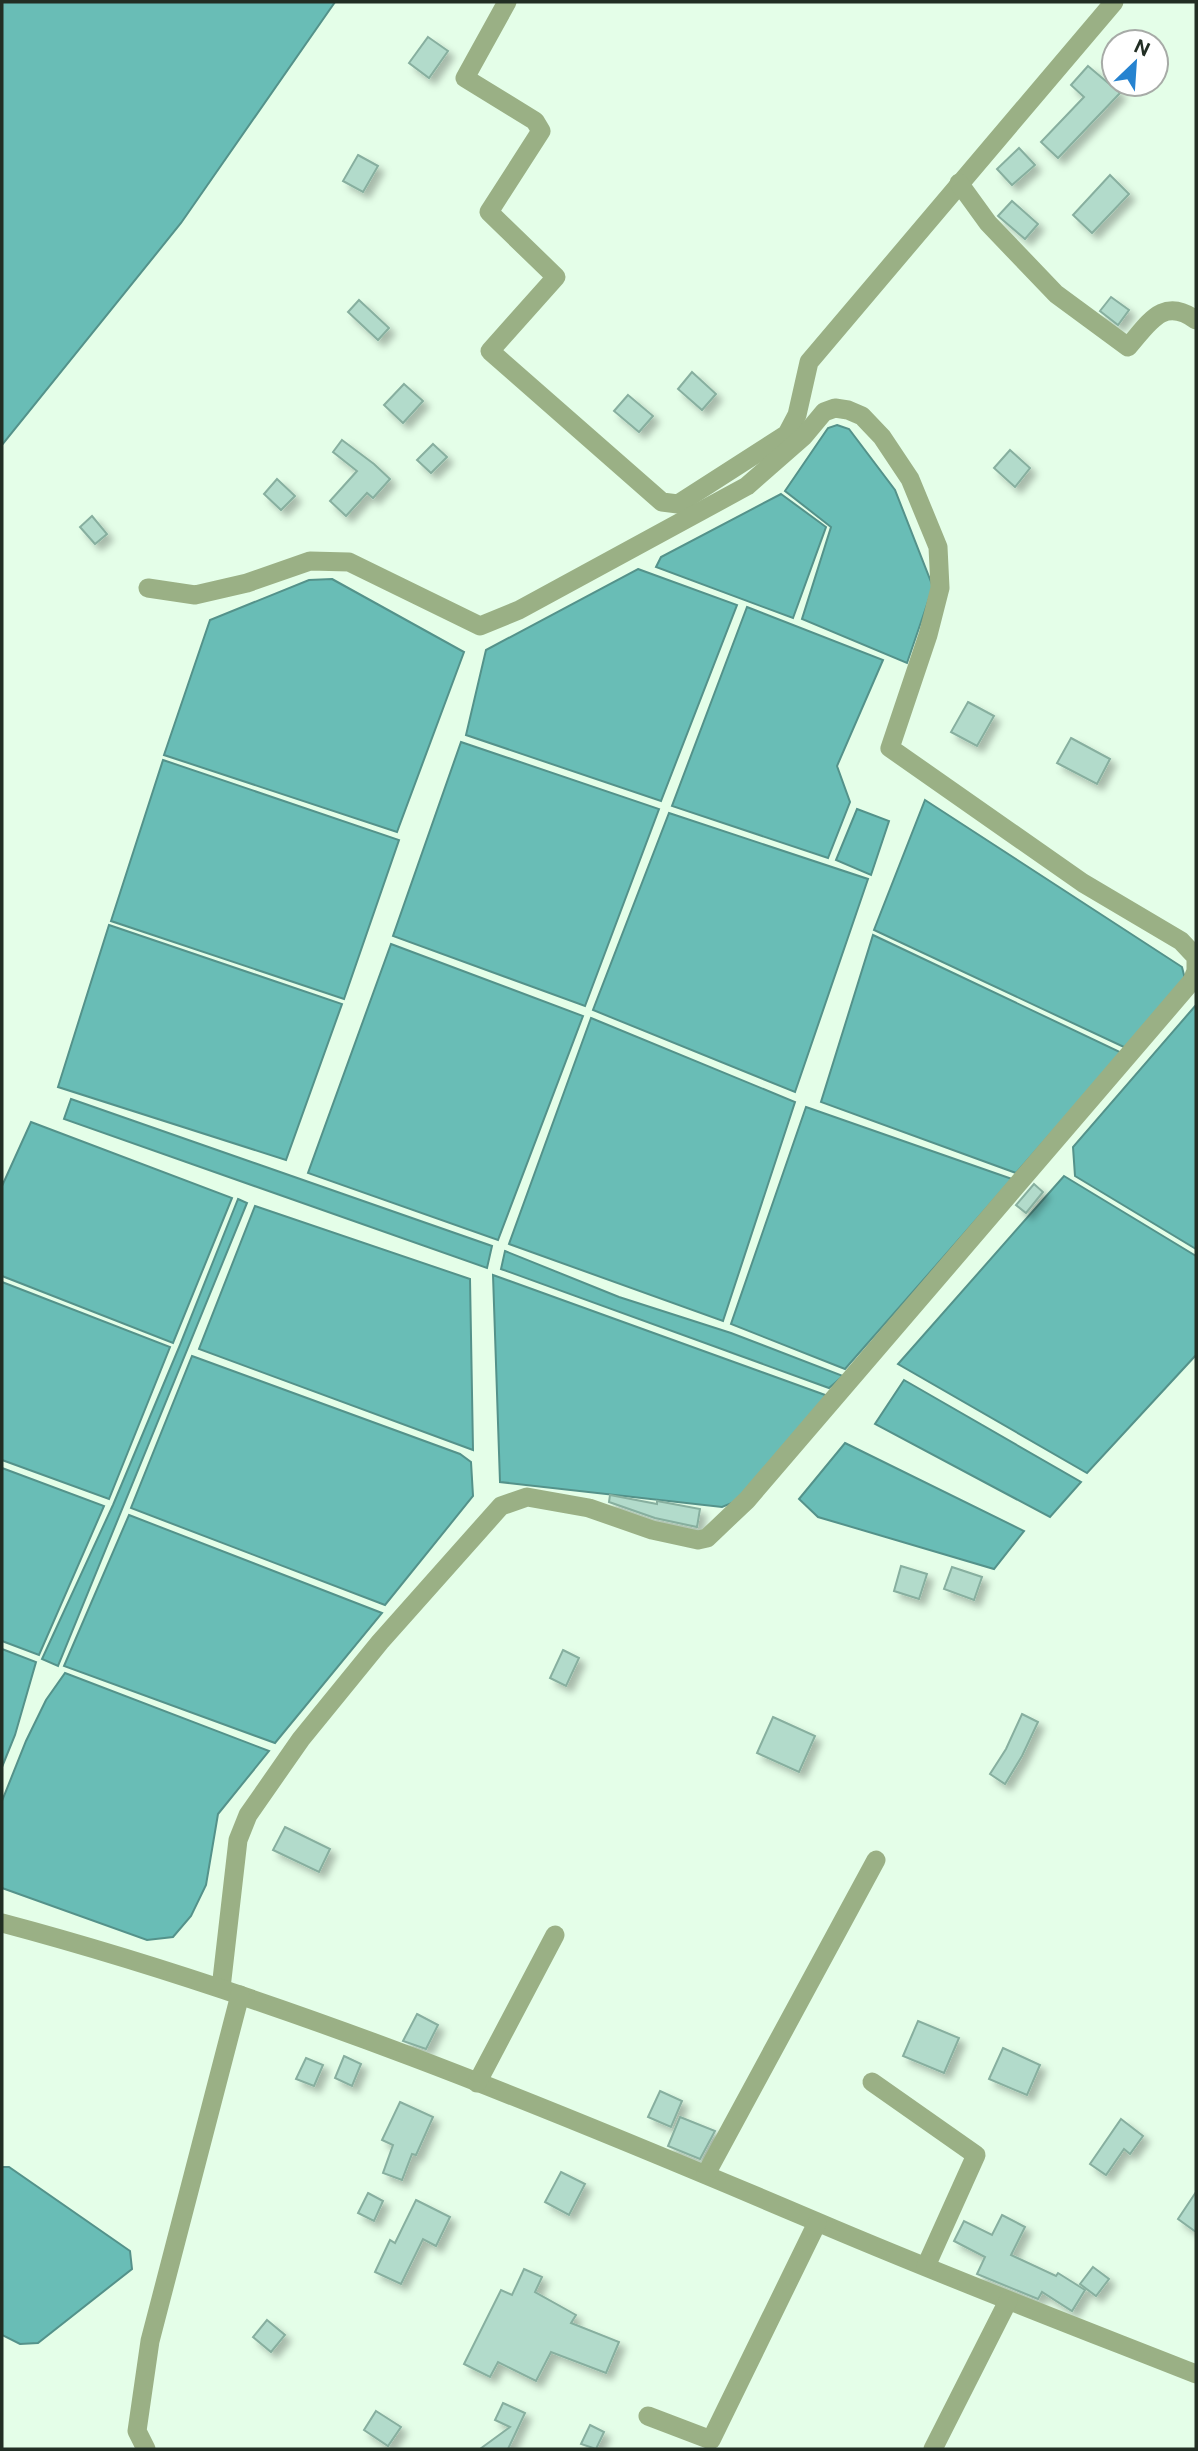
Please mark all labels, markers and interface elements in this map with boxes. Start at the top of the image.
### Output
north arrow [1100,28,1170,98]
text: N [1131,34,1154,61]

